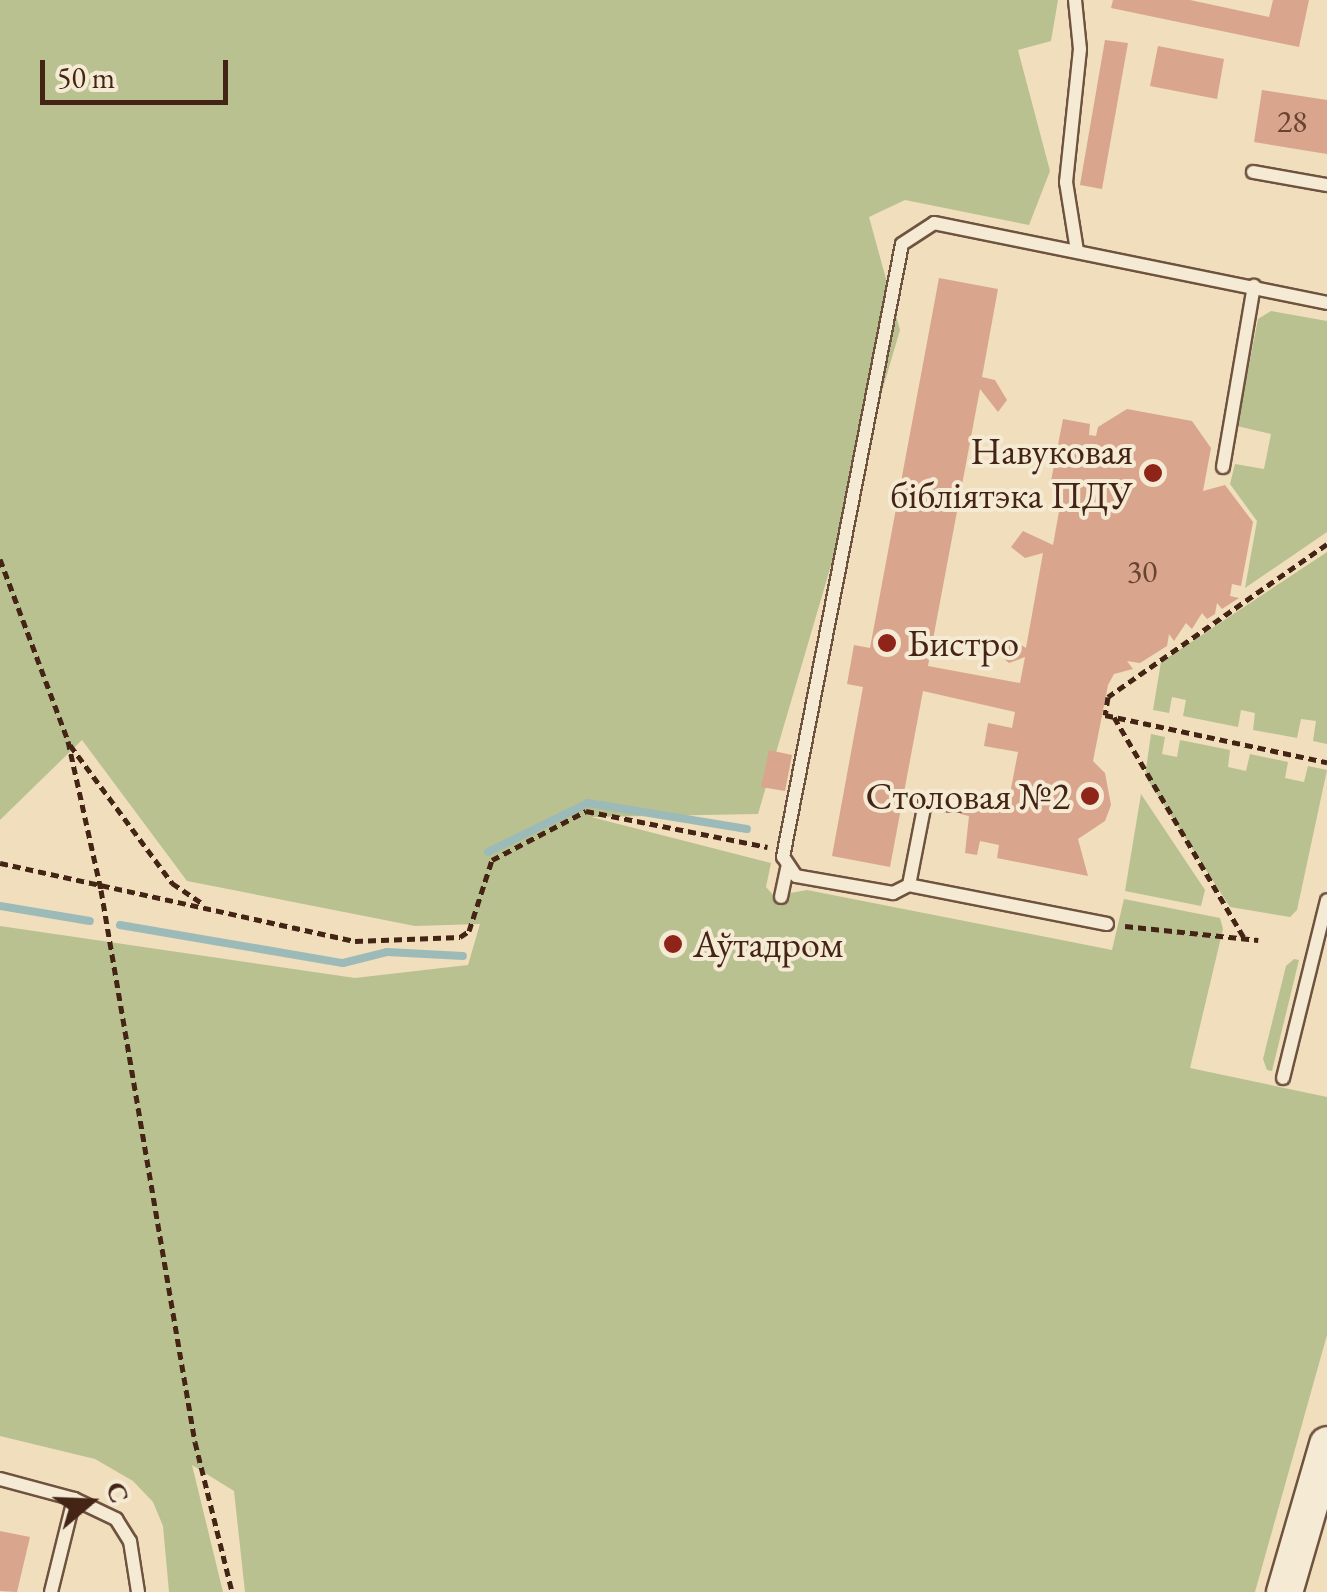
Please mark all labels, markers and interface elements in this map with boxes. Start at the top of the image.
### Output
scale bar [45,40,232,102]
text: 50 m [57,58,115,97]
house number: 28 [1277,102,1307,140]
place label: Навуковая бібліятэка ПДУ [890,428,1133,518]
marker: Навуковая бібліятэка ПДУ [1142,462,1164,484]
house number: 30 [1127,552,1157,590]
place label: Бистро [907,620,1019,666]
marker: Бистро [876,632,898,654]
place label: Столовая №2 [865,773,1070,819]
marker: Столовая №2 [1079,785,1101,807]
place label: Аўтадром [693,921,843,967]
marker: Аўтадром [662,933,684,955]
north arrow [40,1452,140,1552]
text: С [98,1477,139,1507]

